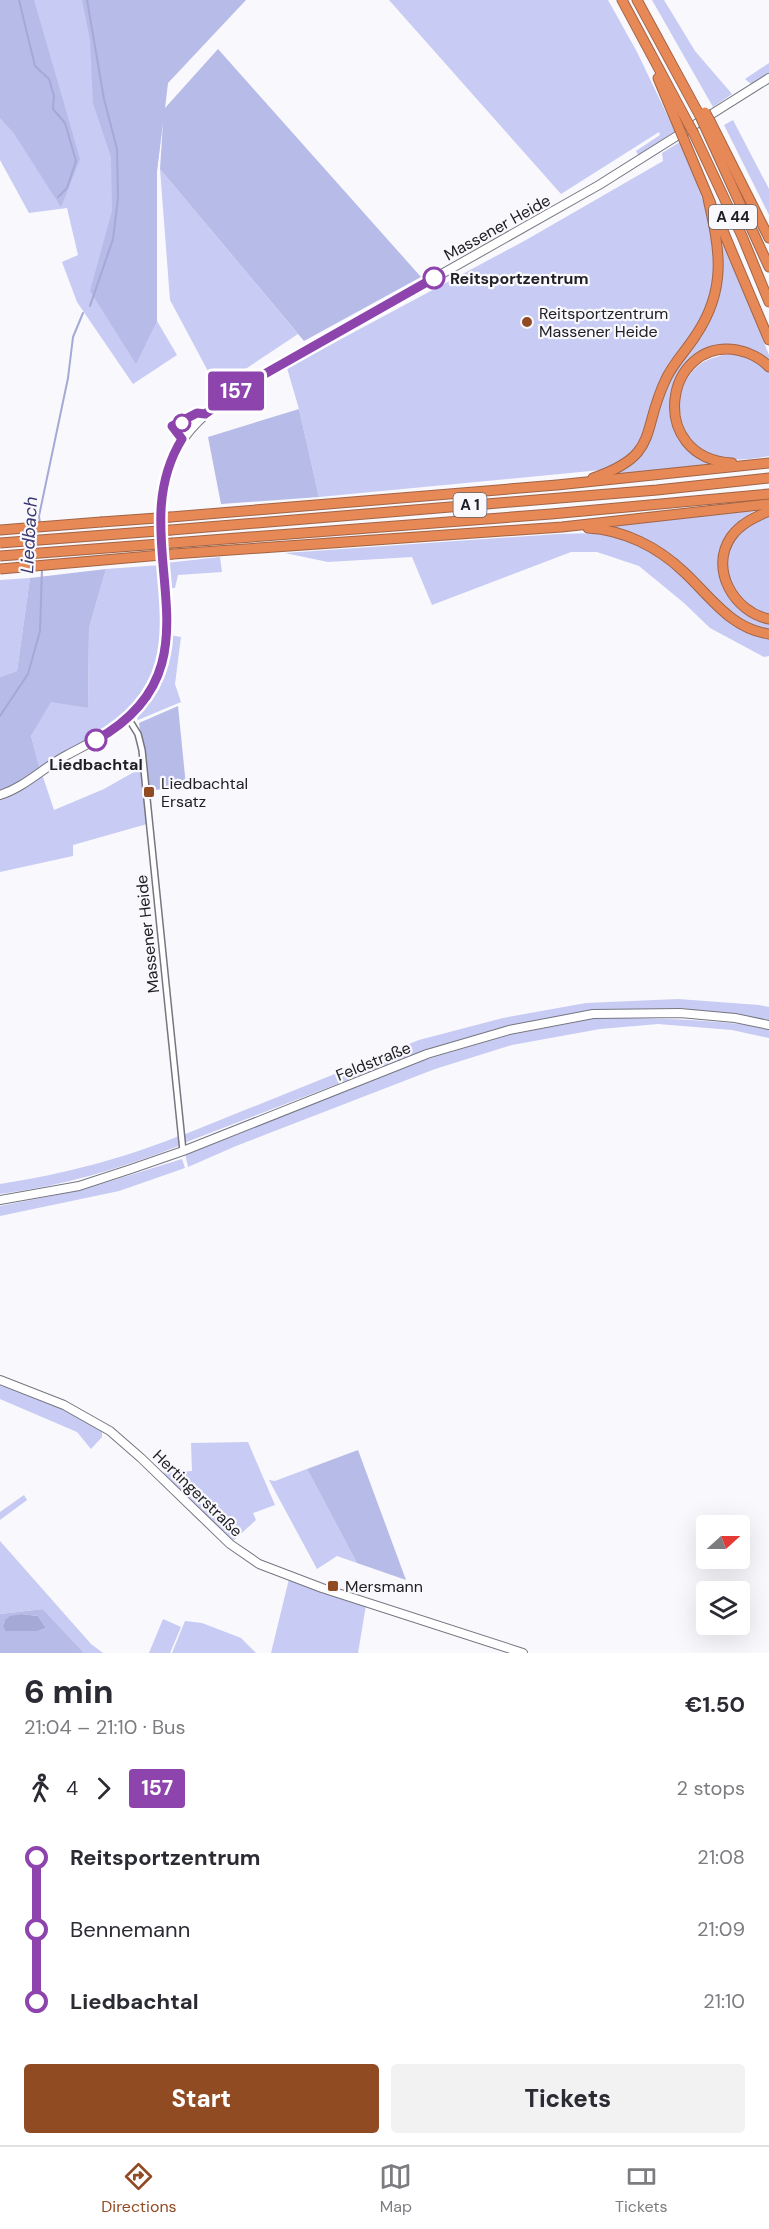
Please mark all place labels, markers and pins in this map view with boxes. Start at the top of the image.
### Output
marker: Reitsportzentrum [423,267,445,289]
place label: Reitsportzentrum [450,268,589,289]
place label: Reitsportzentrum Massener Heide [539,303,668,342]
marker: Reitsportzentrum Massener Heide [520,315,534,329]
unlabelled marker [173,414,191,432]
marker: Liedbachtal [85,729,107,751]
place label: Liedbachtal [49,754,143,775]
place label: Liedbachtal Ersatz [161,773,248,812]
marker: Liedbachtal Ersatz [142,785,156,799]
place label: Mersmann [345,1576,423,1597]
marker: Mersmann [326,1579,340,1593]

